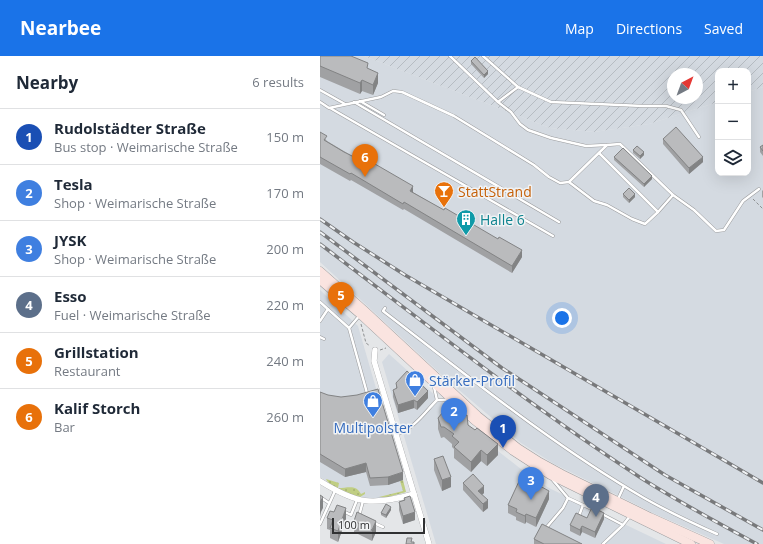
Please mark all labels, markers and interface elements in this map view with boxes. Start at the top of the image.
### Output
text: Nearbee [20,15,101,41]
text: Map [565,19,594,38]
text: Directions [616,19,682,38]
text: Saved [704,19,743,38]
north arrow [667,68,703,104]
map controls [715,68,751,176]
button: + [715,68,751,104]
text: Nearby [16,71,78,94]
text: 6 results [252,73,304,91]
button: − [715,104,751,140]
text: Rudolstädter Straße [54,118,206,138]
text: 1 [25,128,33,146]
text: 150 m [266,128,304,146]
text: Bus stop · Weimarische Straße [54,138,238,156]
button: layers [715,140,751,176]
pin: 6 [352,144,378,177]
text: Tesla [54,174,93,194]
bar icon: StattStrand [433,180,455,208]
place label: StattStrand [458,182,532,201]
text: 2 [25,184,33,202]
text: 170 m [266,184,304,202]
text: Shop · Weimarische Straße [54,194,216,212]
building icon: Halle 6 [455,208,477,236]
place label: Halle 6 [480,210,525,229]
text: JYSK [54,230,87,250]
text: 3 [25,240,33,258]
text: 200 m [266,240,304,258]
text: Shop · Weimarische Straße [54,250,216,268]
pin: 5 [328,282,354,315]
text: Esso [54,286,87,306]
text: 4 [25,296,33,314]
text: 220 m [266,296,304,314]
text: Fuel · Weimarische Straße [54,306,211,324]
your location [552,308,572,328]
text: Grillstation [54,342,139,362]
text: 5 [25,352,33,370]
text: 240 m [266,352,304,370]
text: Restaurant [54,362,121,380]
shop icon: Stärker-Profil [404,369,426,397]
place label: Stärker-Profil [429,371,515,390]
shop icon: Multipolster [362,390,384,418]
text: Kalif Storch [54,398,140,418]
pin: 2 [441,398,467,431]
text: 6 [25,408,33,426]
text: 260 m [266,408,304,426]
pin: 1 [490,415,516,448]
text: Bar [54,418,75,436]
place label: Multipolster [333,418,413,437]
pin: 3 [518,467,544,500]
pin: 4 [583,484,609,517]
scale bar [332,516,425,535]
text: 100 m [338,517,370,532]

